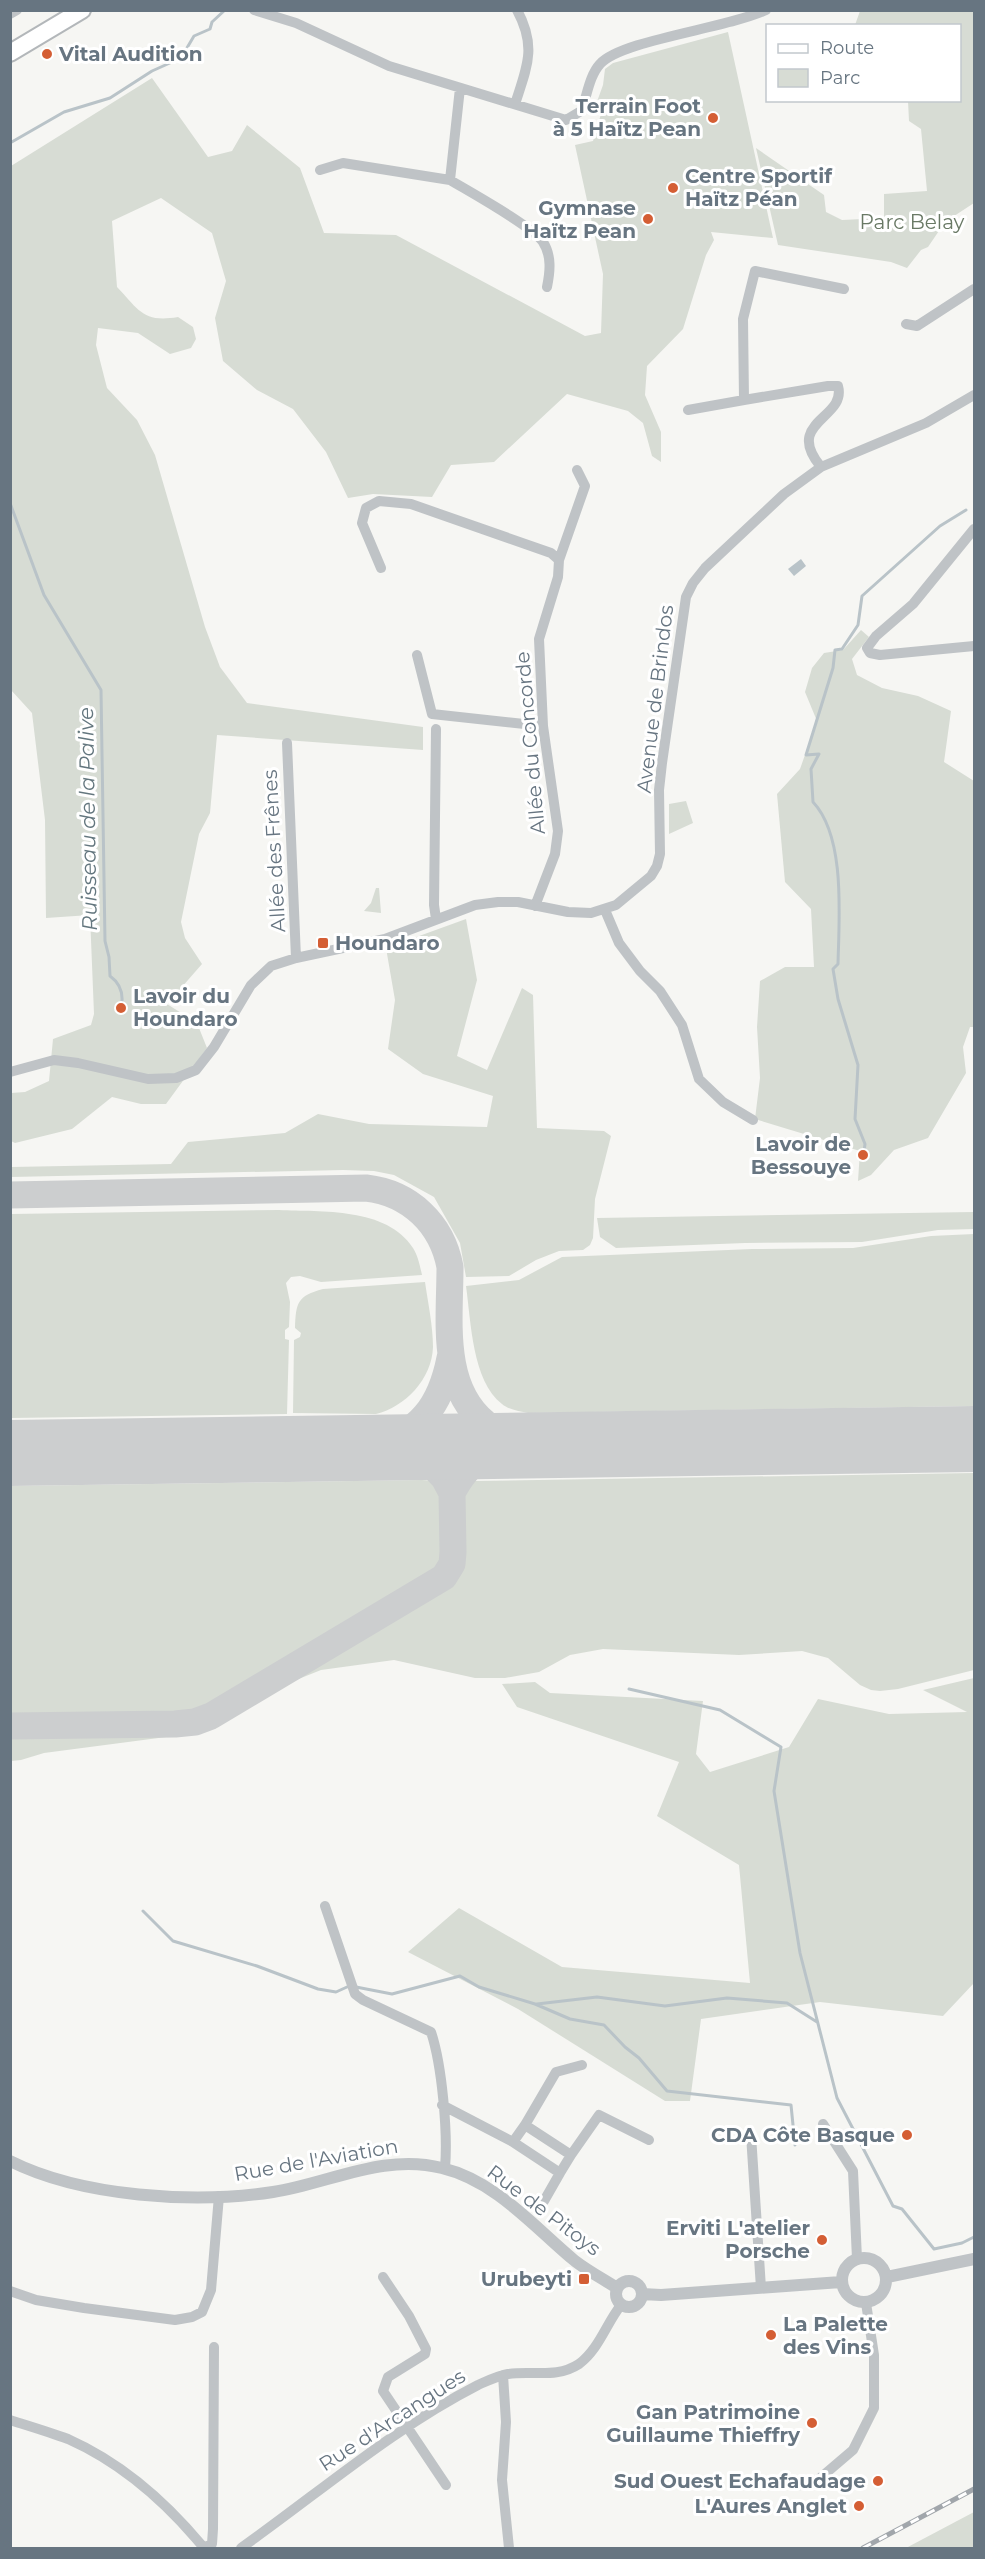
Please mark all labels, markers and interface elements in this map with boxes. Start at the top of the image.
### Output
legend [766,24,961,102]
text: Route [820,37,874,59]
place label: Vital Audition [58,42,203,66]
marker: Vital Audition [40,47,54,61]
text: Parc [820,67,860,89]
place label: Terrain Foot à 5 Haïtz Pean [553,94,701,141]
marker: Terrain Foot à 5 Haïtz Pean [706,111,720,125]
place label: Centre Sportif Haïtz Péan [685,164,833,211]
marker: Centre Sportif Haïtz Péan [666,181,680,195]
place label: Gymnase Haïtz Pean [523,196,636,243]
park label: Parc Belay [860,210,965,234]
marker: Gymnase Haïtz Pean [641,212,655,226]
street label: Avenue de Brindos [632,603,678,794]
street label: Allée du Concorde [510,651,550,835]
water label: Ruisseau de la Palive [73,707,102,931]
street label: Allée des Frênes [258,769,290,933]
place label: Houndaro [335,931,440,955]
marker: Houndaro [316,936,330,950]
place label: Lavoir du Houndaro [133,984,238,1031]
marker: Lavoir du Houndaro [114,1001,128,1015]
place label: Lavoir de Bessouye [751,1132,851,1179]
marker: Lavoir de Bessouye [856,1148,870,1162]
place label: CDA Côte Basque [711,2123,895,2147]
marker: CDA Côte Basque [900,2128,914,2142]
street label: Rue de l'Aviation [232,2134,400,2186]
street label: Rue de Pitoys [482,2159,606,2261]
place label: Erviti L'atelier Porsche [666,2216,810,2263]
marker: Erviti L'atelier Porsche [815,2233,829,2247]
place label: Urubeyti [481,2267,572,2291]
marker: Urubeyti [577,2272,591,2286]
place label: La Palette des Vins [783,2312,888,2359]
marker: La Palette des Vins [764,2328,778,2342]
street label: Rue d'Arcangues [314,2364,470,2476]
place label: Gan Patrimoine Guillaume Thieffry [606,2400,801,2447]
marker: Gan Patrimoine Guillaume Thieffry [805,2416,819,2430]
place label: Sud Ouest Echafaudage [614,2469,866,2493]
marker: Sud Ouest Echafaudage [871,2474,885,2488]
place label: L'Aures Anglet [694,2494,847,2518]
marker: L'Aures Anglet [852,2499,866,2513]

